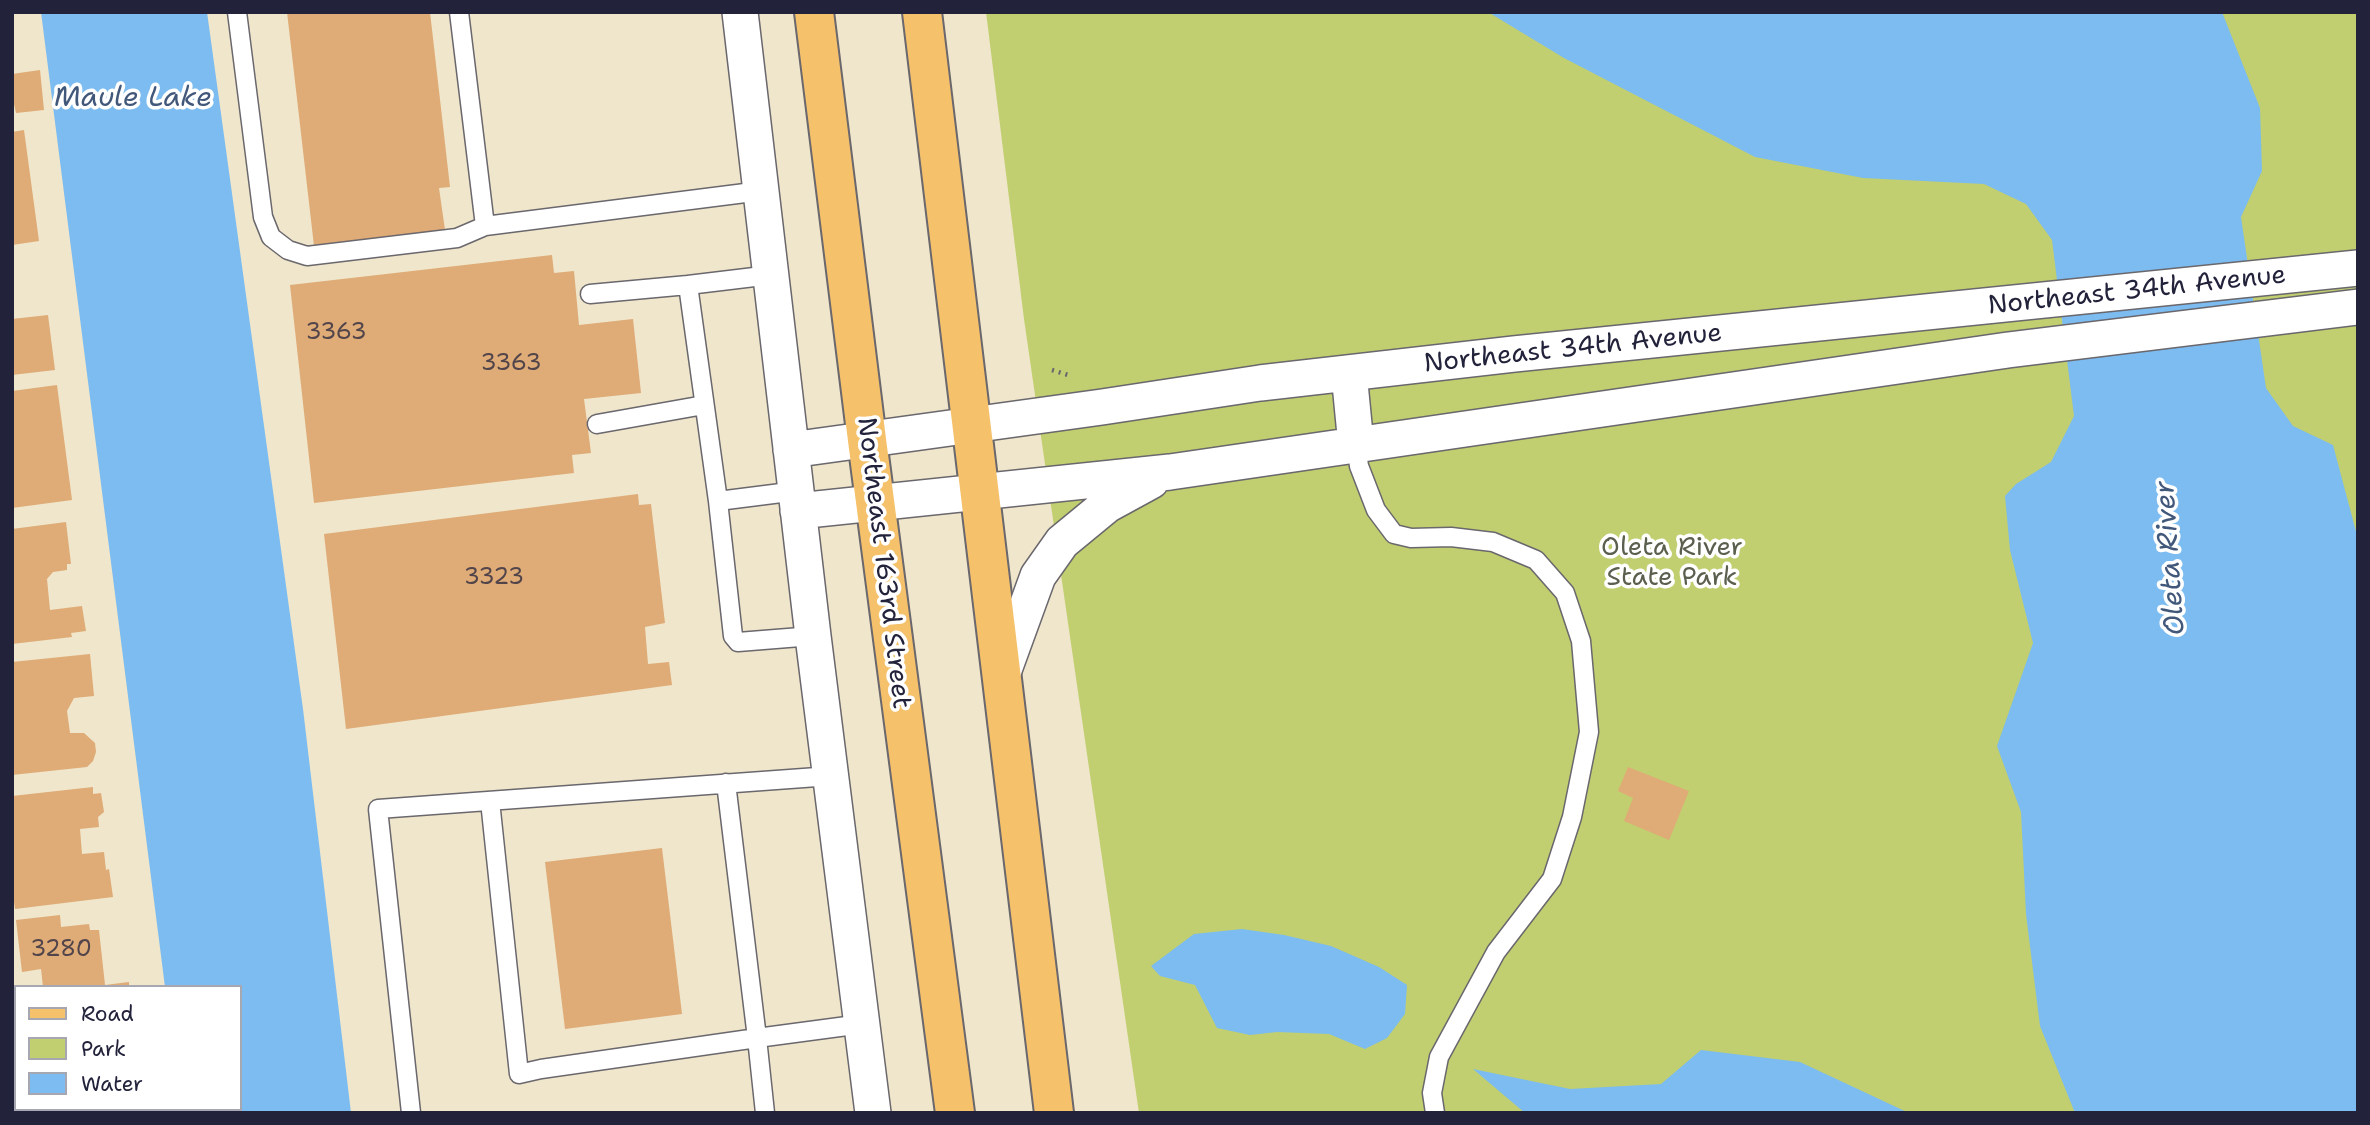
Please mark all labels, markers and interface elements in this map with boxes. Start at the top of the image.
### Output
water label: Maule Lake [54,82,212,116]
street label: Northeast 34th Avenue [1986,260,2288,322]
street label: Northeast 34th Avenue [1422,318,1724,380]
house number: 3363 [306,319,366,347]
house number: 3363 [481,350,541,378]
street label: Northeast 163rd Street [850,415,916,711]
water label: Oleta River [2149,479,2193,637]
park label: Oleta River State Park [1601,532,1743,594]
house number: 3323 [464,564,524,592]
house number: 3280 [30,936,92,964]
legend [14,985,242,1111]
text: Road [81,1000,134,1028]
text: Park [81,1035,126,1063]
text: Water [81,1070,143,1098]

